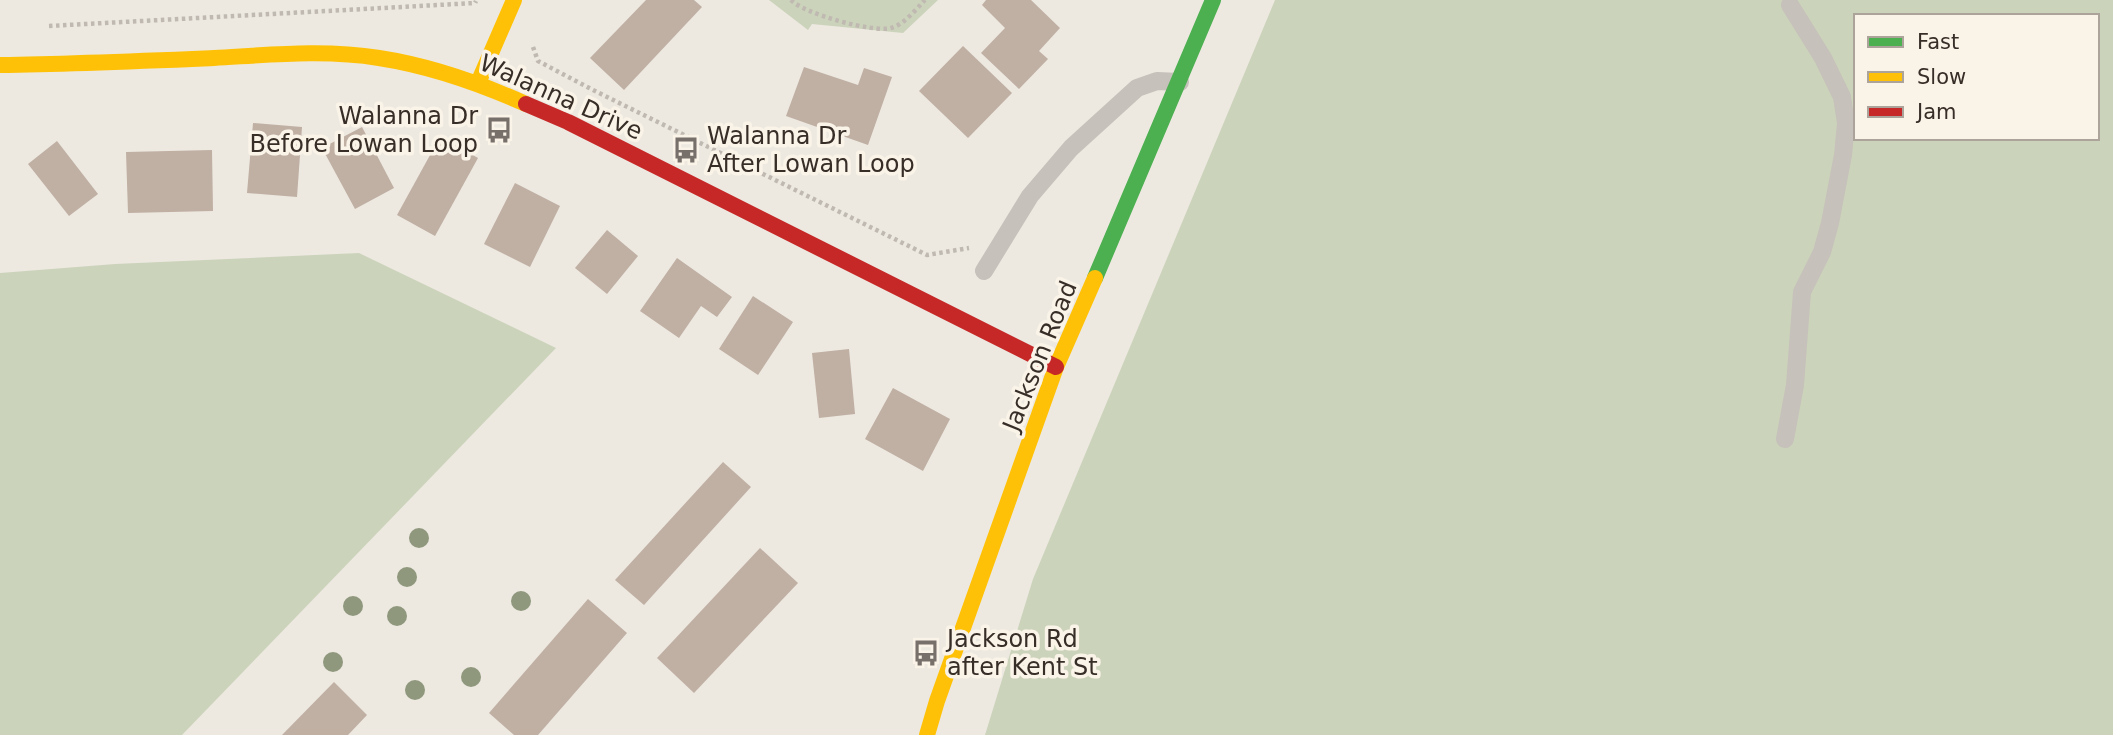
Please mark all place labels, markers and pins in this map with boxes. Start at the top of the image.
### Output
place label: Walanna Dr Before Lowan Loop [250,102,478,158]
bus stop icon: Walanna Dr Before Lowan Loop [484,115,514,145]
place label: Walanna Dr After Lowan Loop [707,122,915,178]
bus stop icon: Walanna Dr After Lowan Loop [671,135,701,165]
place label: Jackson Rd after Kent St [945,625,1098,681]
bus stop icon: Jackson Rd after Kent St [911,638,941,668]

